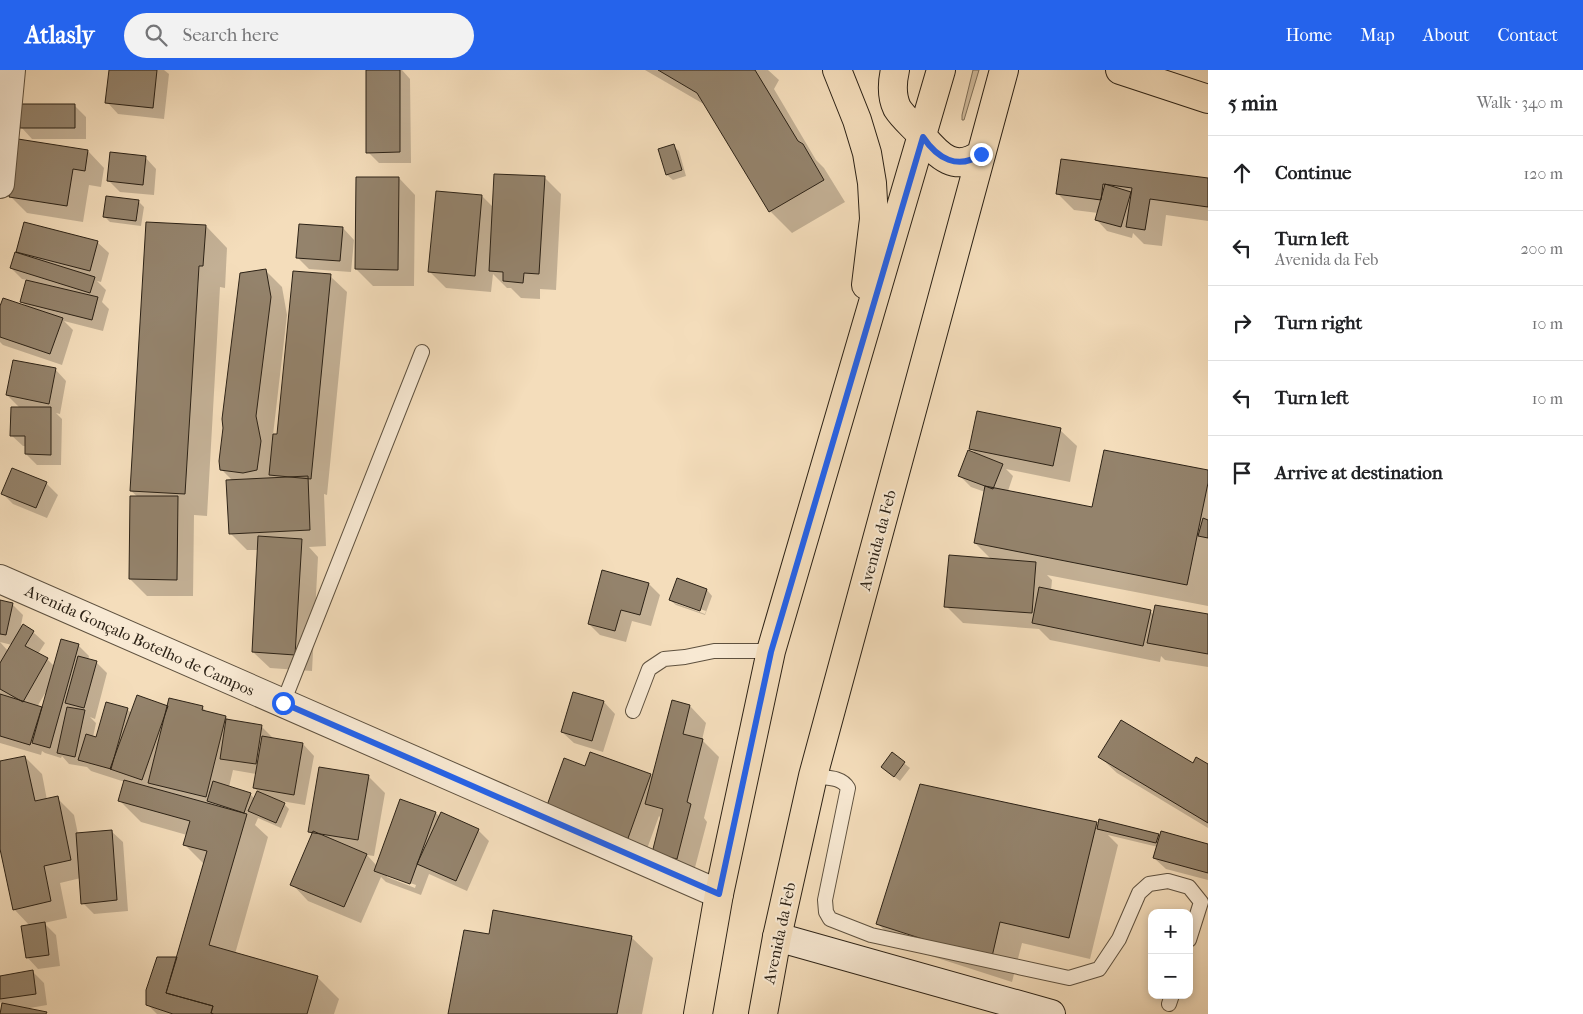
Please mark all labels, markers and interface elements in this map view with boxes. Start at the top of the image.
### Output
search box [124,13,474,58]
text: Atlasly [25,21,94,49]
icon: search [142,21,170,49]
text: Search here [182,24,279,46]
text: Home [1285,25,1332,46]
text: Map [1360,25,1395,46]
text: About [1423,25,1469,46]
text: Contact [1497,25,1558,46]
text: 5 min [1228,91,1277,115]
text: Walk · 340 m [1477,93,1563,112]
route end [970,143,993,166]
icon: ahead [1228,159,1256,187]
text: Continue [1275,162,1351,184]
text: 120 m [1524,164,1563,183]
text: Turn left [1275,228,1349,250]
icon: left [1228,234,1256,262]
text: 200 m [1520,239,1563,258]
text: Avenida da Feb [1275,250,1378,269]
icon: right [1228,309,1256,337]
text: Turn right [1275,312,1362,334]
text: 10 m [1532,314,1563,333]
icon: left [1228,384,1256,412]
text: Turn left [1275,387,1349,409]
text: 10 m [1532,389,1563,408]
icon: arrive [1228,459,1256,487]
text: Arrive at destination [1275,462,1443,484]
street label: Avenida da Feb [855,488,900,594]
street label: Avenida Gonçalo Botelho de Campos [21,581,258,700]
route start [272,692,295,715]
street label: Avenida da Feb [759,881,800,987]
map controls [1148,909,1193,999]
button: + [1148,909,1193,954]
button: − [1148,954,1193,999]

